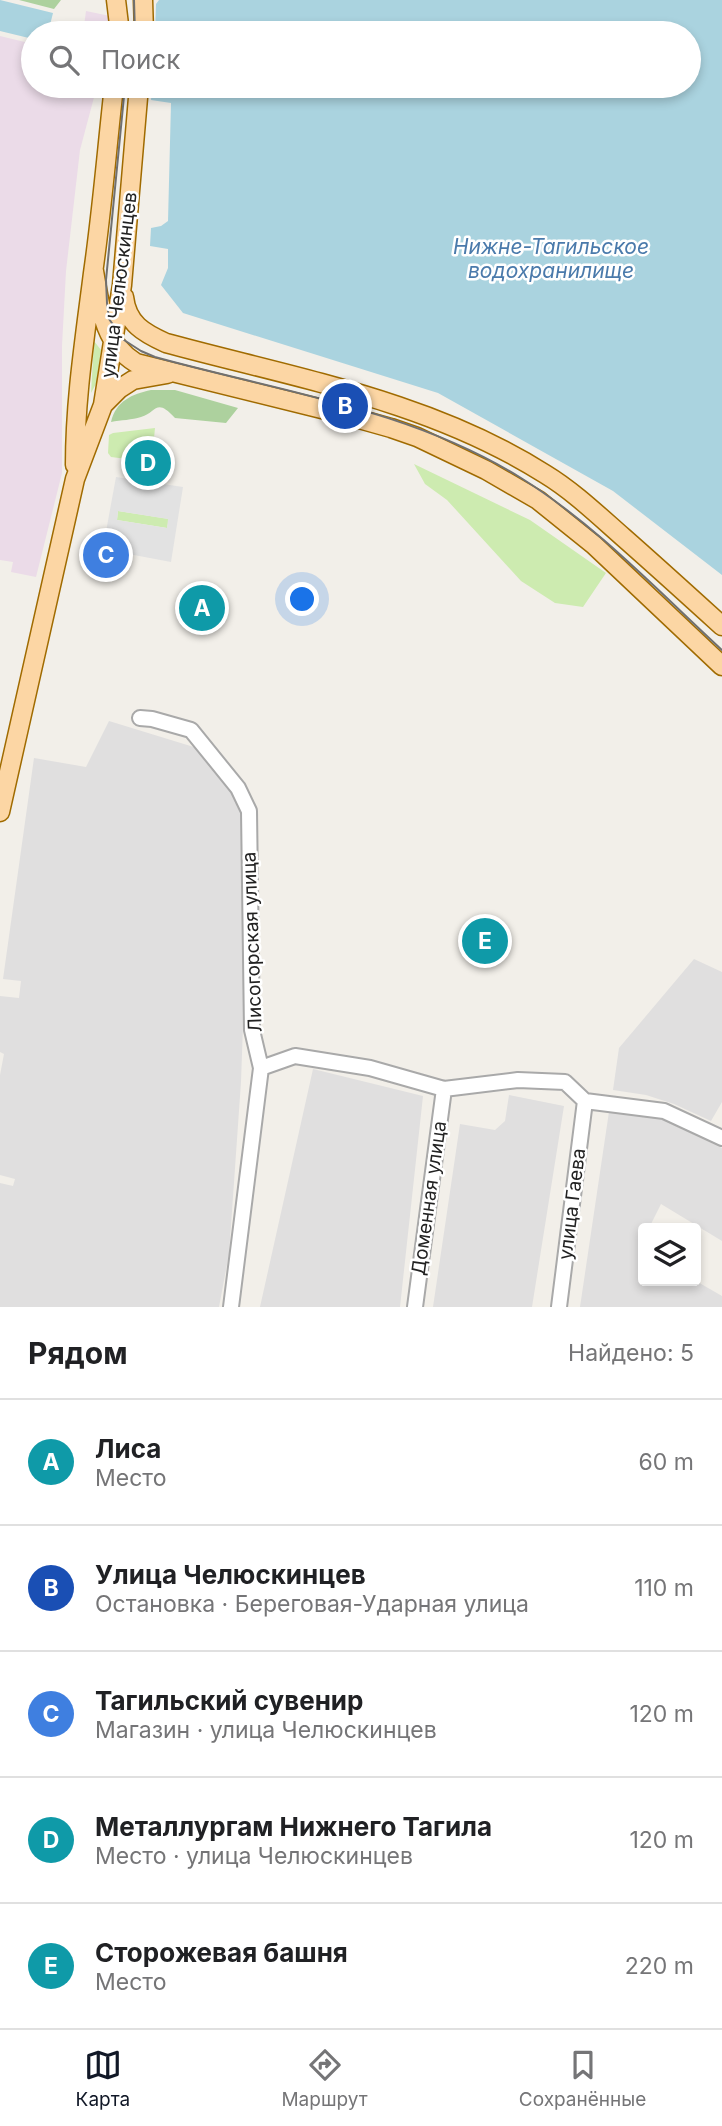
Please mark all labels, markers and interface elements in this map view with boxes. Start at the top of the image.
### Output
search box [21,21,701,98]
icon: search [45,41,83,79]
text: Поиск [101,44,180,75]
street label: улица Челюскинцев [96,191,142,379]
water label: Нижне-Тагильское водохранилище [453,234,649,283]
pin: B [322,380,368,432]
pin: D [125,437,171,489]
pin: C [83,529,129,581]
pin: A [179,582,225,634]
your location [285,582,319,616]
street label: Лисогорская улица [237,851,267,1033]
pin: E [462,915,508,967]
street label: Доменная улица [407,1119,451,1277]
street label: улица Гаева [554,1147,590,1261]
map controls [638,1223,701,1286]
button: layers [638,1223,701,1286]
text: Рядом [28,1335,128,1371]
text: Найдено: 5 [568,1339,694,1367]
text: Лиса [95,1433,161,1464]
text: A [42,1448,60,1476]
text: 60 m [639,1448,694,1476]
text: Место [95,1464,166,1492]
text: Улица Челюскинцев [95,1559,366,1590]
text: B [43,1574,59,1602]
text: 110 m [634,1574,694,1602]
text: Остановка · Береговая-Ударная улица [95,1590,529,1618]
text: Тагильский сувенир [95,1685,363,1716]
text: C [42,1700,60,1728]
text: 120 m [629,1700,694,1728]
text: Магазин · улица Челюскинцев [95,1716,437,1744]
text: Металлургам Нижнего Тагила [95,1811,492,1842]
text: D [43,1826,59,1854]
text: 120 m [629,1826,694,1854]
text: Место · улица Челюскинцев [95,1842,413,1870]
text: Сторожевая башня [95,1937,348,1968]
text: E [44,1952,58,1980]
text: 220 m [625,1952,694,1980]
text: Место [95,1968,166,1996]
tab: Карта [76,2046,130,2111]
tab: Маршрут [281,2046,368,2111]
tab: Сохранённые [519,2046,646,2111]

